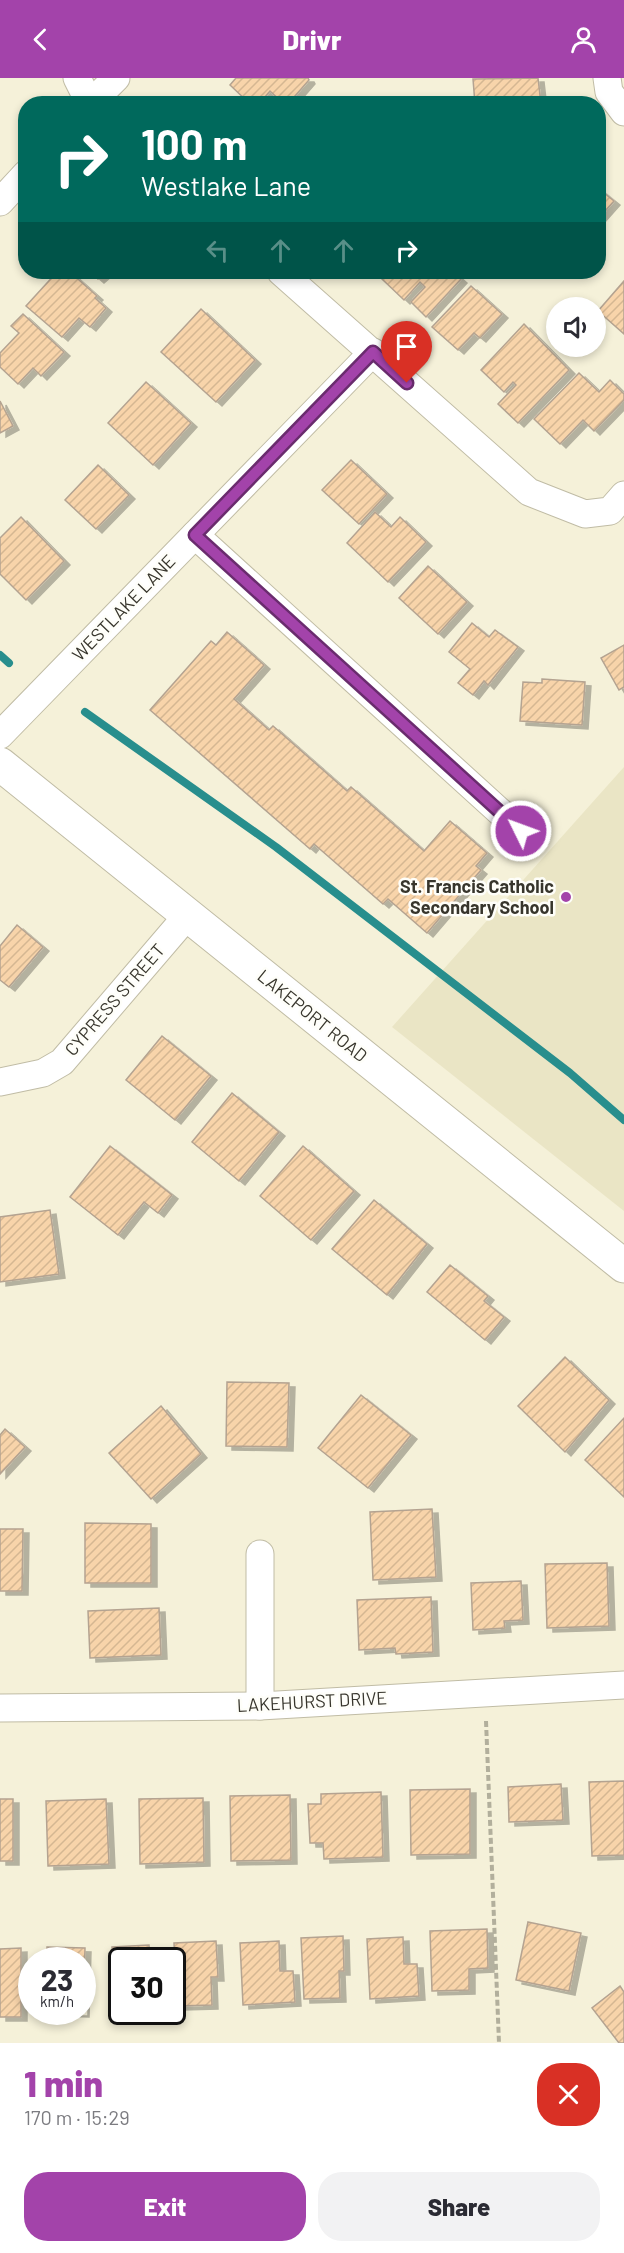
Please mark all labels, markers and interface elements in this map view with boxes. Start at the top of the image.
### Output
icon: back [24,23,57,56]
text: Drivr [282,23,342,55]
icon: person [567,23,600,56]
text: 100 m [141,118,247,168]
icon: right [42,120,120,198]
text: Westlake Lane [141,169,311,201]
icon: left [201,234,234,267]
icon: ahead [264,234,297,267]
icon: ahead [327,234,360,267]
icon: right [390,234,423,267]
map controls [546,297,606,357]
button: sound [546,297,606,357]
pin [381,321,432,383]
icon: arrive [390,330,423,363]
street label: WESTLAKE LANE [67,550,179,665]
position arrow [489,799,553,863]
place label: St. Francis Catholic Secondary School [400,875,554,918]
marker: St. Francis Catholic Secondary School [559,890,573,904]
street label: CYPRESS STREET [60,939,169,1060]
street label: LAKEPORT ROAD [253,964,372,1066]
street label: LAKEHURST DRIVE [236,1686,388,1716]
speed limit sign: 30 [108,1947,186,2025]
text: 23 [41,1961,73,1997]
text: km/h [40,1992,74,2010]
text: 1 min [24,2061,103,2104]
button: close [537,2063,600,2126]
text: 170 m · 15:29 [24,2105,130,2129]
button: Exit [24,2172,306,2241]
button: Share [318,2172,600,2241]

